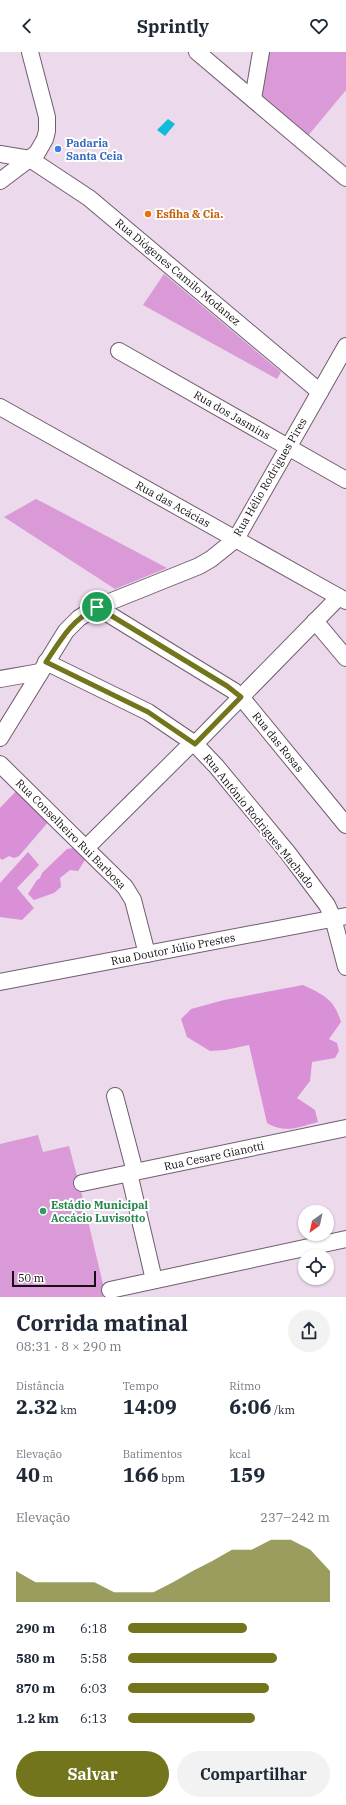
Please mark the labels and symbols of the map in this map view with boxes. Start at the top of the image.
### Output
place label: Padaria Santa Ceia [66,136,123,163]
marker: Padaria Santa Ceia [53,144,63,154]
place label: Esfiha & Cia. [156,207,223,221]
marker: Esfiha & Cia. [143,209,153,219]
street label: Rua Diógenes Camilo Modanez [113,216,244,329]
street label: Rua dos Jasmins [191,387,273,443]
street label: Rua Hélio Rodrigues Pires [230,415,310,539]
street label: Rua das Acácias [133,478,213,530]
pin [80,590,114,624]
street label: Rua das Rosas [249,709,307,775]
street label: Rua Antônio Rodrigues Machado [200,751,318,891]
street label: Rua Conselheiro Rui Barbosa [13,776,129,892]
street label: Rua Doutor Júlio Prestes [110,930,236,968]
street label: Rua Cesare Gianotti [163,1138,266,1173]
place label: Estádio Municipal Accácio Luvisotto [51,1198,149,1225]
north arrow [298,1205,334,1241]
marker: Estádio Municipal Accácio Luvisotto [38,1206,48,1216]
scale bar [12,1269,96,1288]

